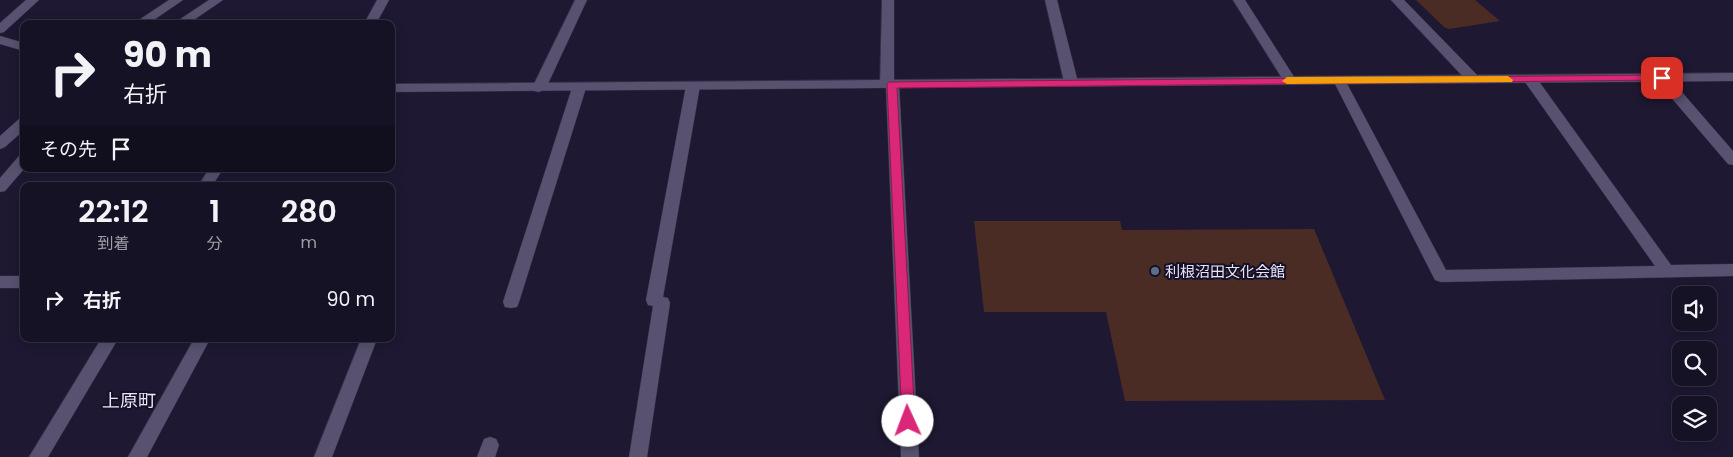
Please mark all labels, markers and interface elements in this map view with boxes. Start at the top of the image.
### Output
text: 90 m [123,30,212,79]
icon: right [40,40,105,105]
pin [1641,57,1683,99]
icon: arrive [1648,64,1676,92]
text: 右折 [123,79,167,110]
icon: arrive [107,135,135,163]
text: その先 [40,136,97,163]
text: 22:12 [78,190,149,233]
text: 1 [209,190,220,233]
text: 280 [281,190,337,233]
text: m [301,231,317,254]
text: 到着 [97,232,129,255]
text: 分 [207,232,223,255]
place label: 利根沼田文化会館 [1165,261,1285,282]
marker: 利根沼田文化会館 [1149,265,1161,277]
icon: right [40,286,68,314]
text: 90 m [326,286,375,313]
map controls [1672,286,1717,441]
button: sound [1672,286,1717,331]
text: 右折 [83,287,121,314]
button: search [1672,341,1717,386]
district label: 上原町 [102,388,156,413]
position arrow [881,394,933,446]
button: layers [1672,396,1717,441]

